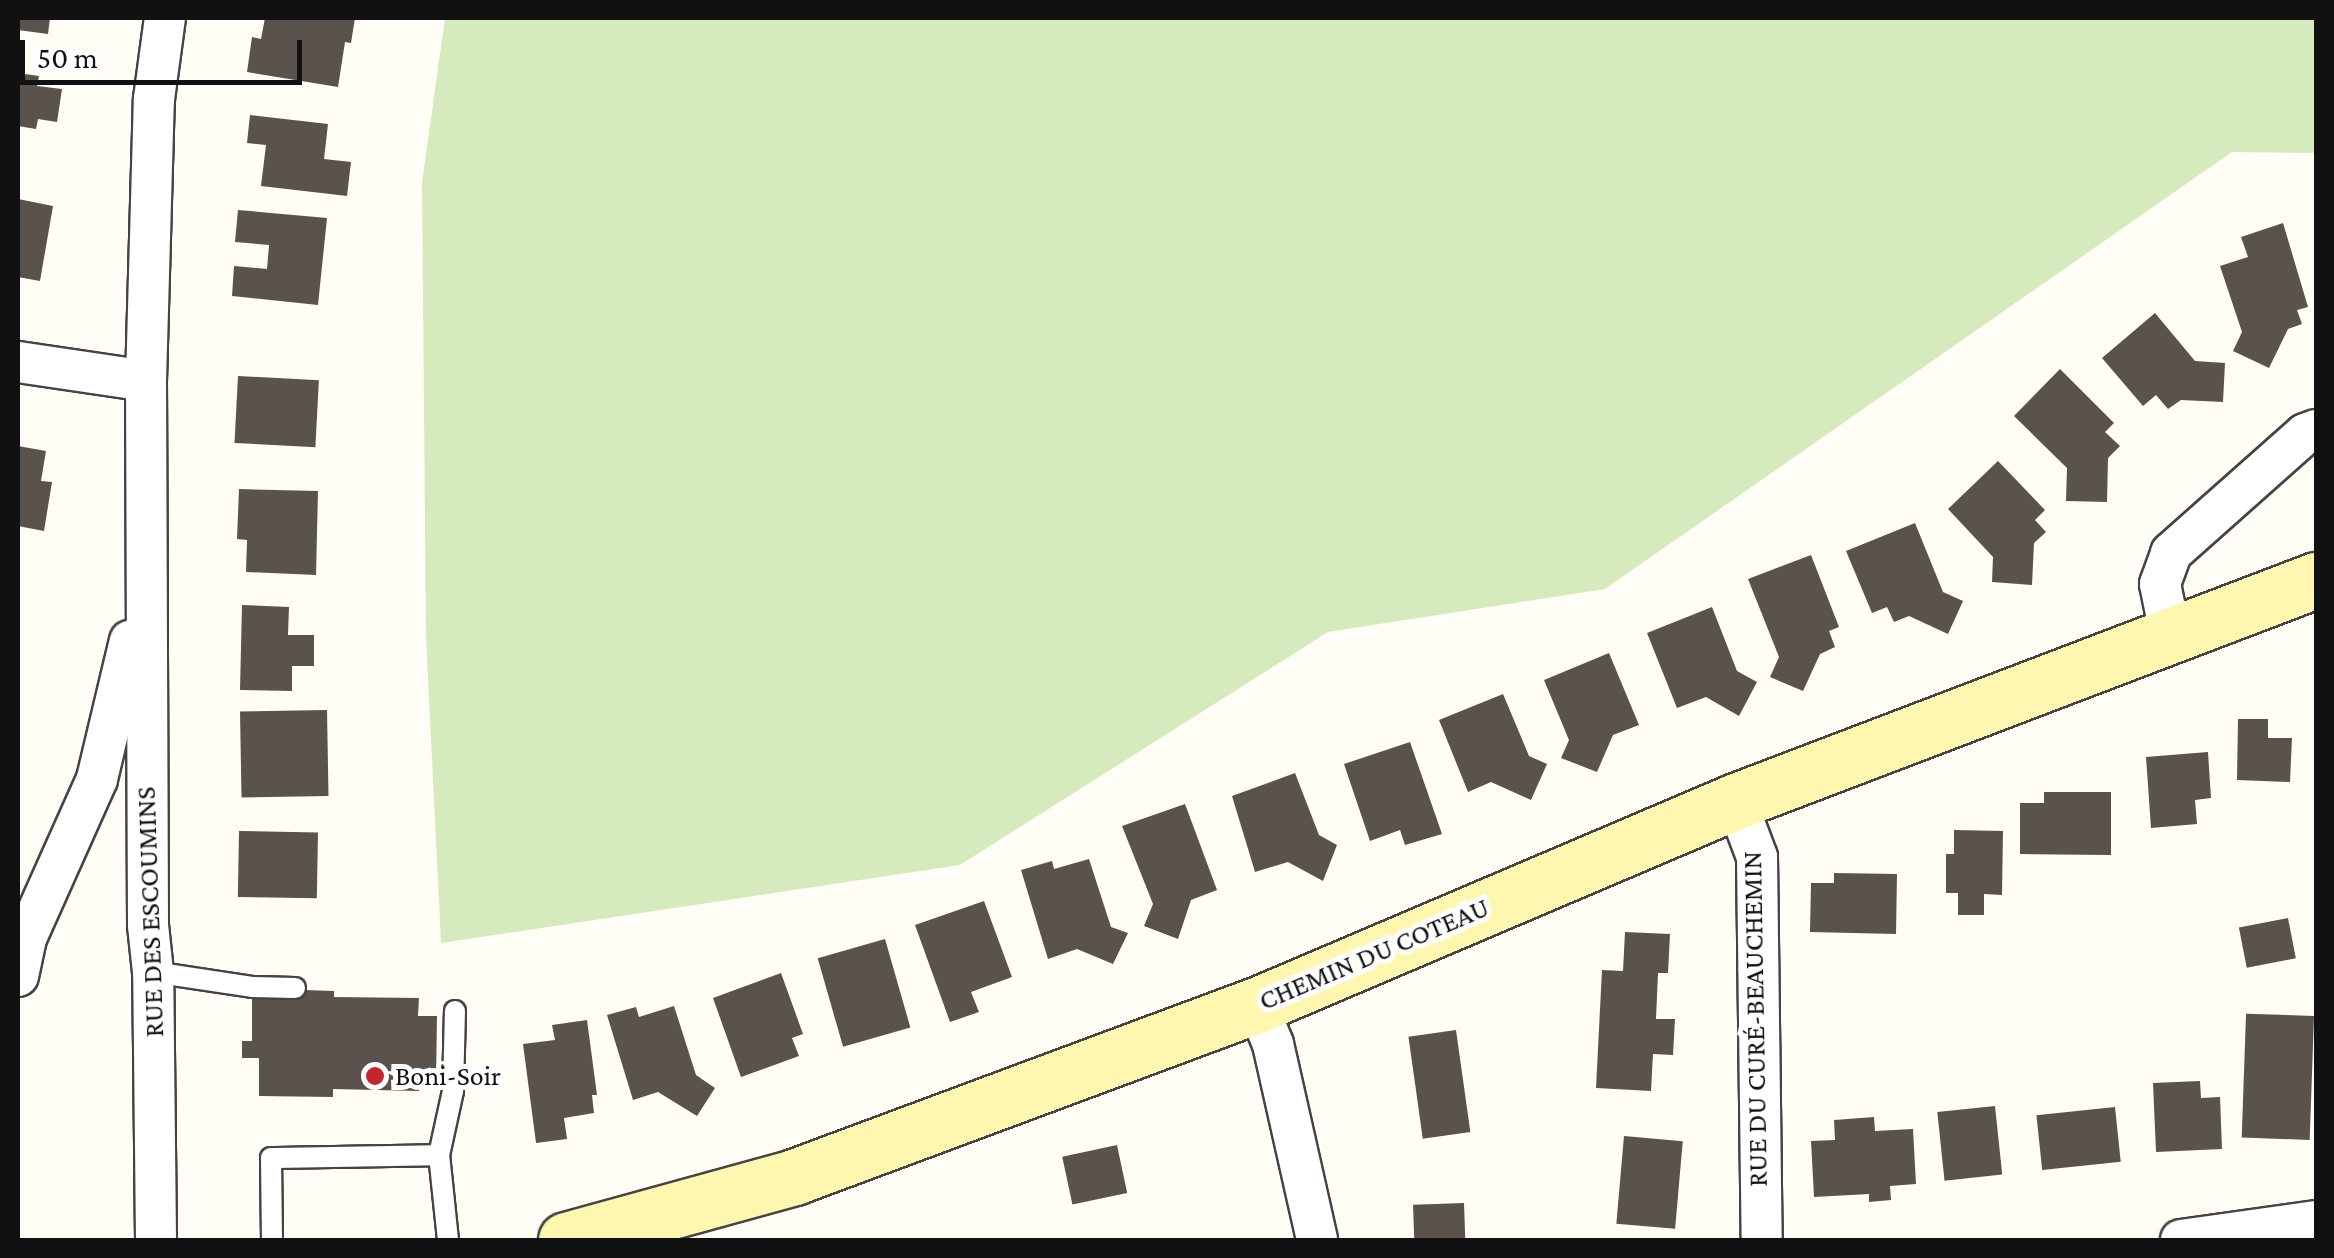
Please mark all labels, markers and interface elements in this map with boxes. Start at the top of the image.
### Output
scale bar [25,20,308,82]
text: 50 m [37,41,98,74]
street label: RUE DES ESCOUMINS [129,786,171,1038]
street label: RUE DU CURÉ-BEAUCHEMIN [1735,851,1775,1187]
street label: CHEMIN DU COTEAU [1254,890,1494,1018]
place label: Boni-Soir [395,1059,501,1093]
marker: Boni-Soir [364,1065,386,1087]

